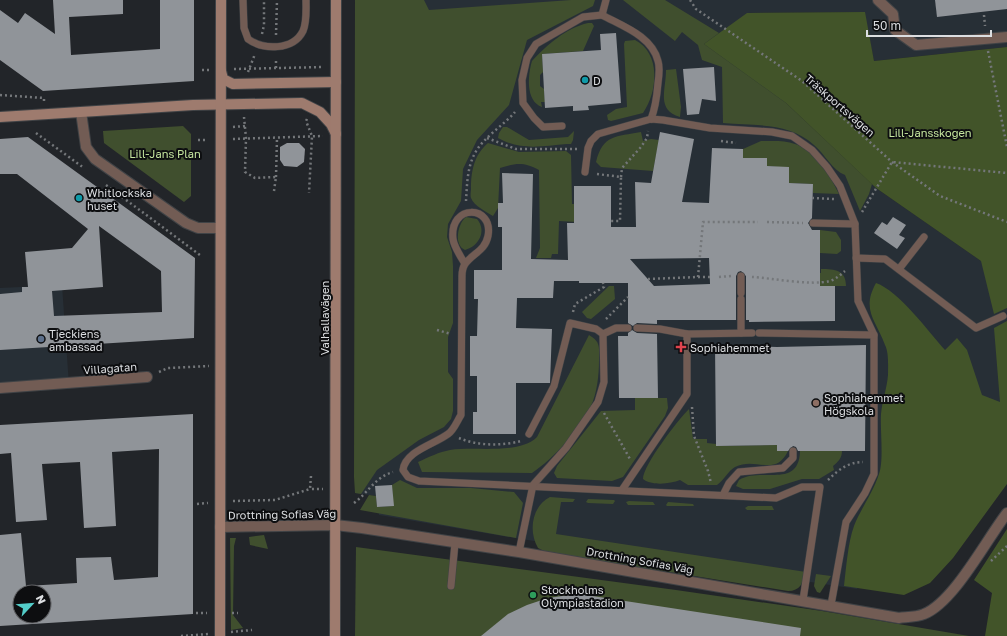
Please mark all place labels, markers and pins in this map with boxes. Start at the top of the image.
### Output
place label: D [593,74,601,87]
marker: D [580,75,590,85]
place label: Whitlockska huset [87,186,152,212]
marker: Whitlockska huset [74,193,84,203]
place label: Tjeckiens ambassad [49,327,103,353]
marker: Tjeckiens ambassad [36,334,46,344]
marker: Sophiahemmet [675,341,687,353]
place label: Sophiahemmet [690,341,770,354]
place label: Sophiahemmet Högskola [824,391,904,417]
marker: Sophiahemmet Högskola [811,398,821,408]
place label: Stockholms Olympiastadion [541,583,624,609]
marker: Stockholms Olympiastadion [528,590,538,600]

